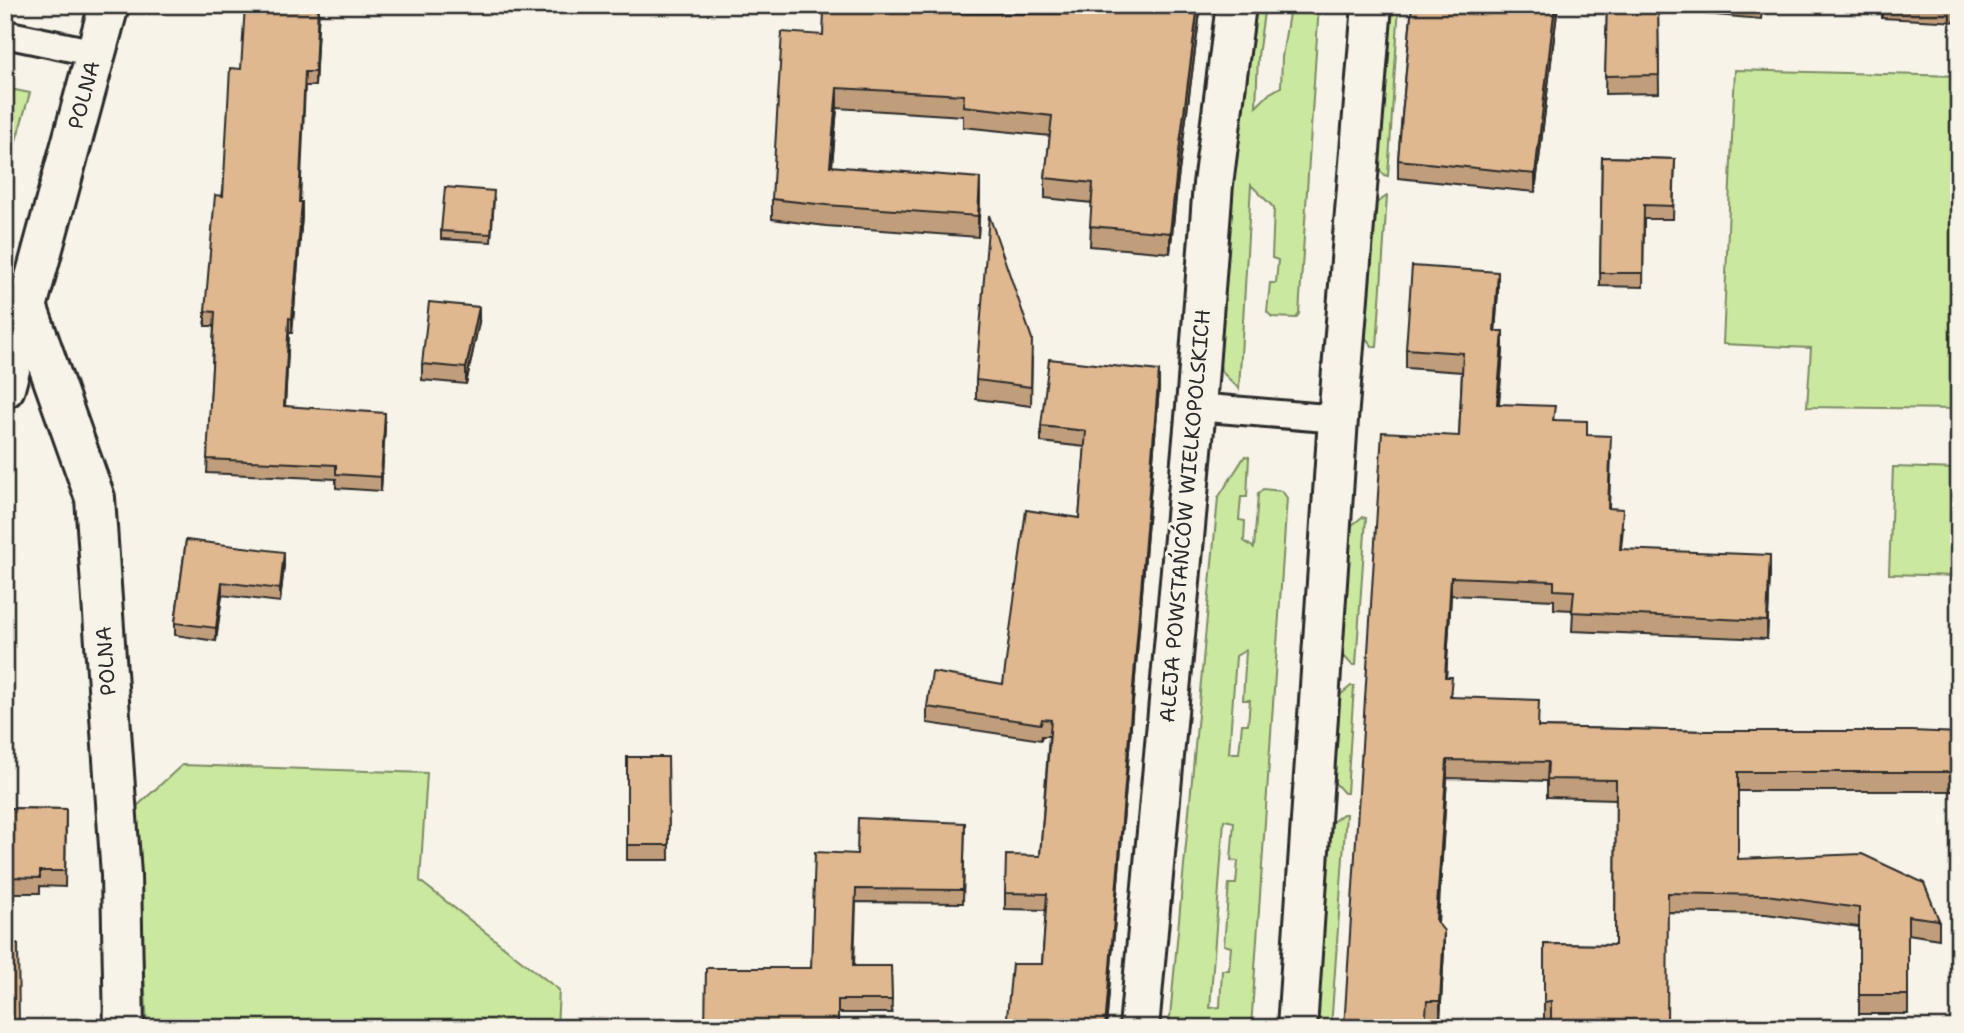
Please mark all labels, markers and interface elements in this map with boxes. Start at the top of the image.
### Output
street label: POLNA [61,58,107,132]
street label: ALEJA POWSTAŃCÓW WIELKOPOLSKICH [1152,308,1217,724]
street label: POLNA [90,625,122,697]

